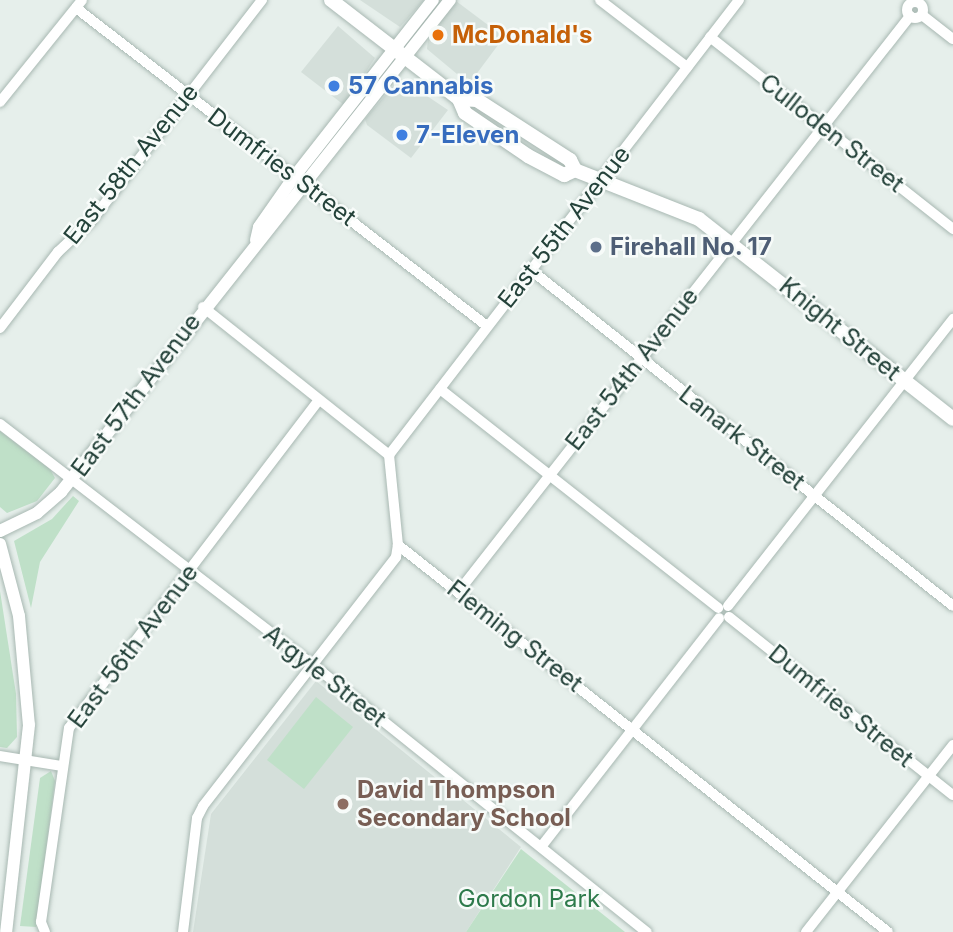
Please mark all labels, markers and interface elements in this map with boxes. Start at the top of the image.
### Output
place label: McDonald's [452,21,592,49]
marker: McDonald's [430,27,446,43]
street label: Culloden Street [754,68,910,198]
place label: 57 Cannabis [348,72,494,100]
street label: East 58th Avenue [58,78,204,250]
marker: 57 Cannabis [326,78,342,94]
street label: Dumfries Street [202,102,362,232]
place label: 7-Eleven [416,121,519,149]
marker: 7-Eleven [394,127,410,143]
street label: East 55th Avenue [492,140,636,314]
place label: Firehall No. 17 [610,233,773,261]
marker: Firehall No. 17 [588,239,604,255]
street label: Knight Street [774,271,906,387]
street label: East 54th Avenue [560,282,704,456]
street label: East 57th Avenue [65,308,207,482]
street label: Lanark Street [673,380,811,496]
street label: East 56th Avenue [62,558,204,734]
street label: Fleming Street [441,574,589,698]
street label: Argyle Street [258,619,392,733]
street label: Dumfries Street [763,639,919,773]
place label: David Thompson Secondary School [357,776,571,832]
marker: David Thompson Secondary School [335,796,351,812]
park label: Gordon Park [458,885,600,913]

